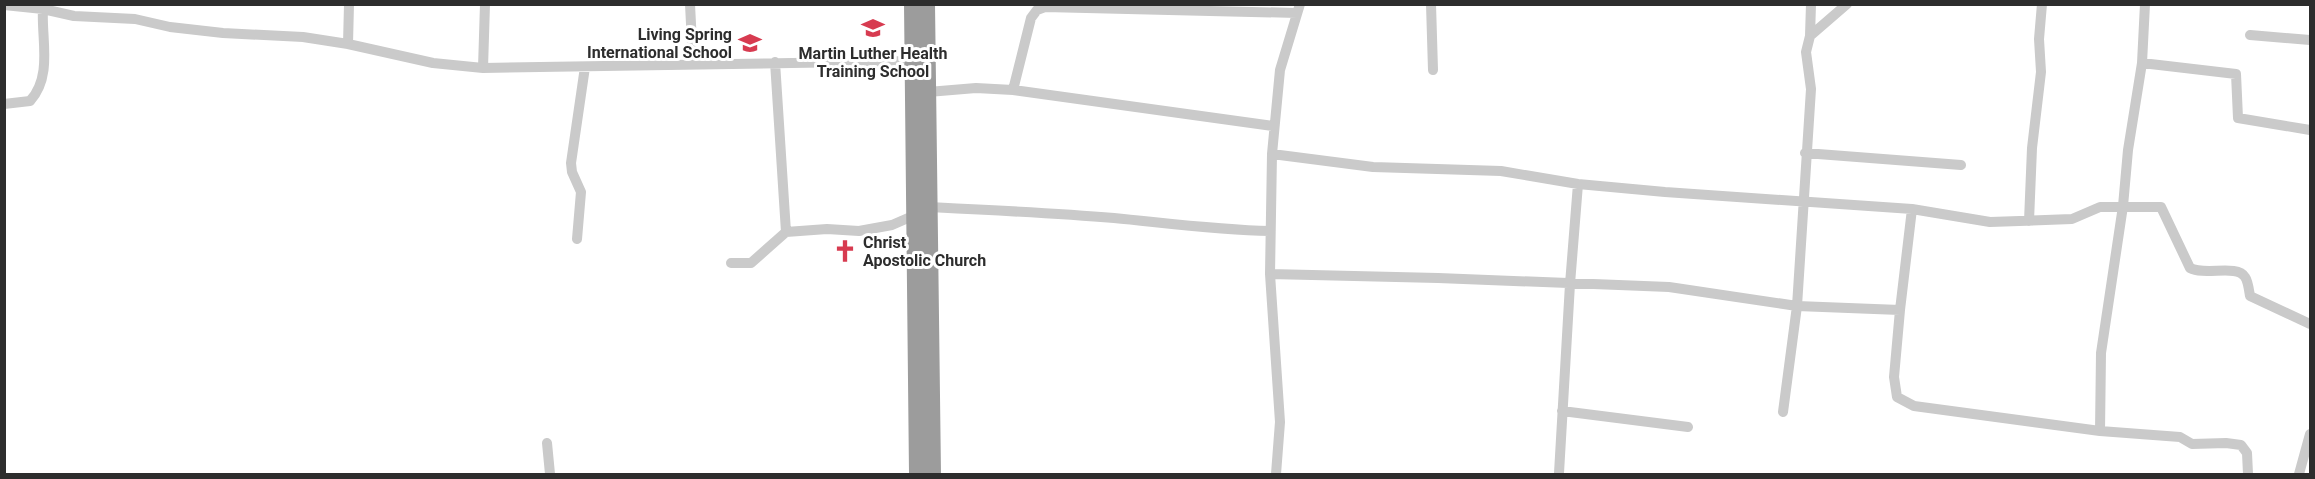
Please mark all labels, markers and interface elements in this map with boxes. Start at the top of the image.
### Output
school or university icon: Martin Luther Health Training School [860,15,886,41]
place label: Living Spring International School [587,25,732,62]
school or university icon: Living Spring International School [737,30,763,56]
place label: Martin Luther Health Training School [799,44,947,81]
place label: Christ Apostolic Church [863,233,986,270]
church icon: Christ Apostolic Church [832,238,858,264]

